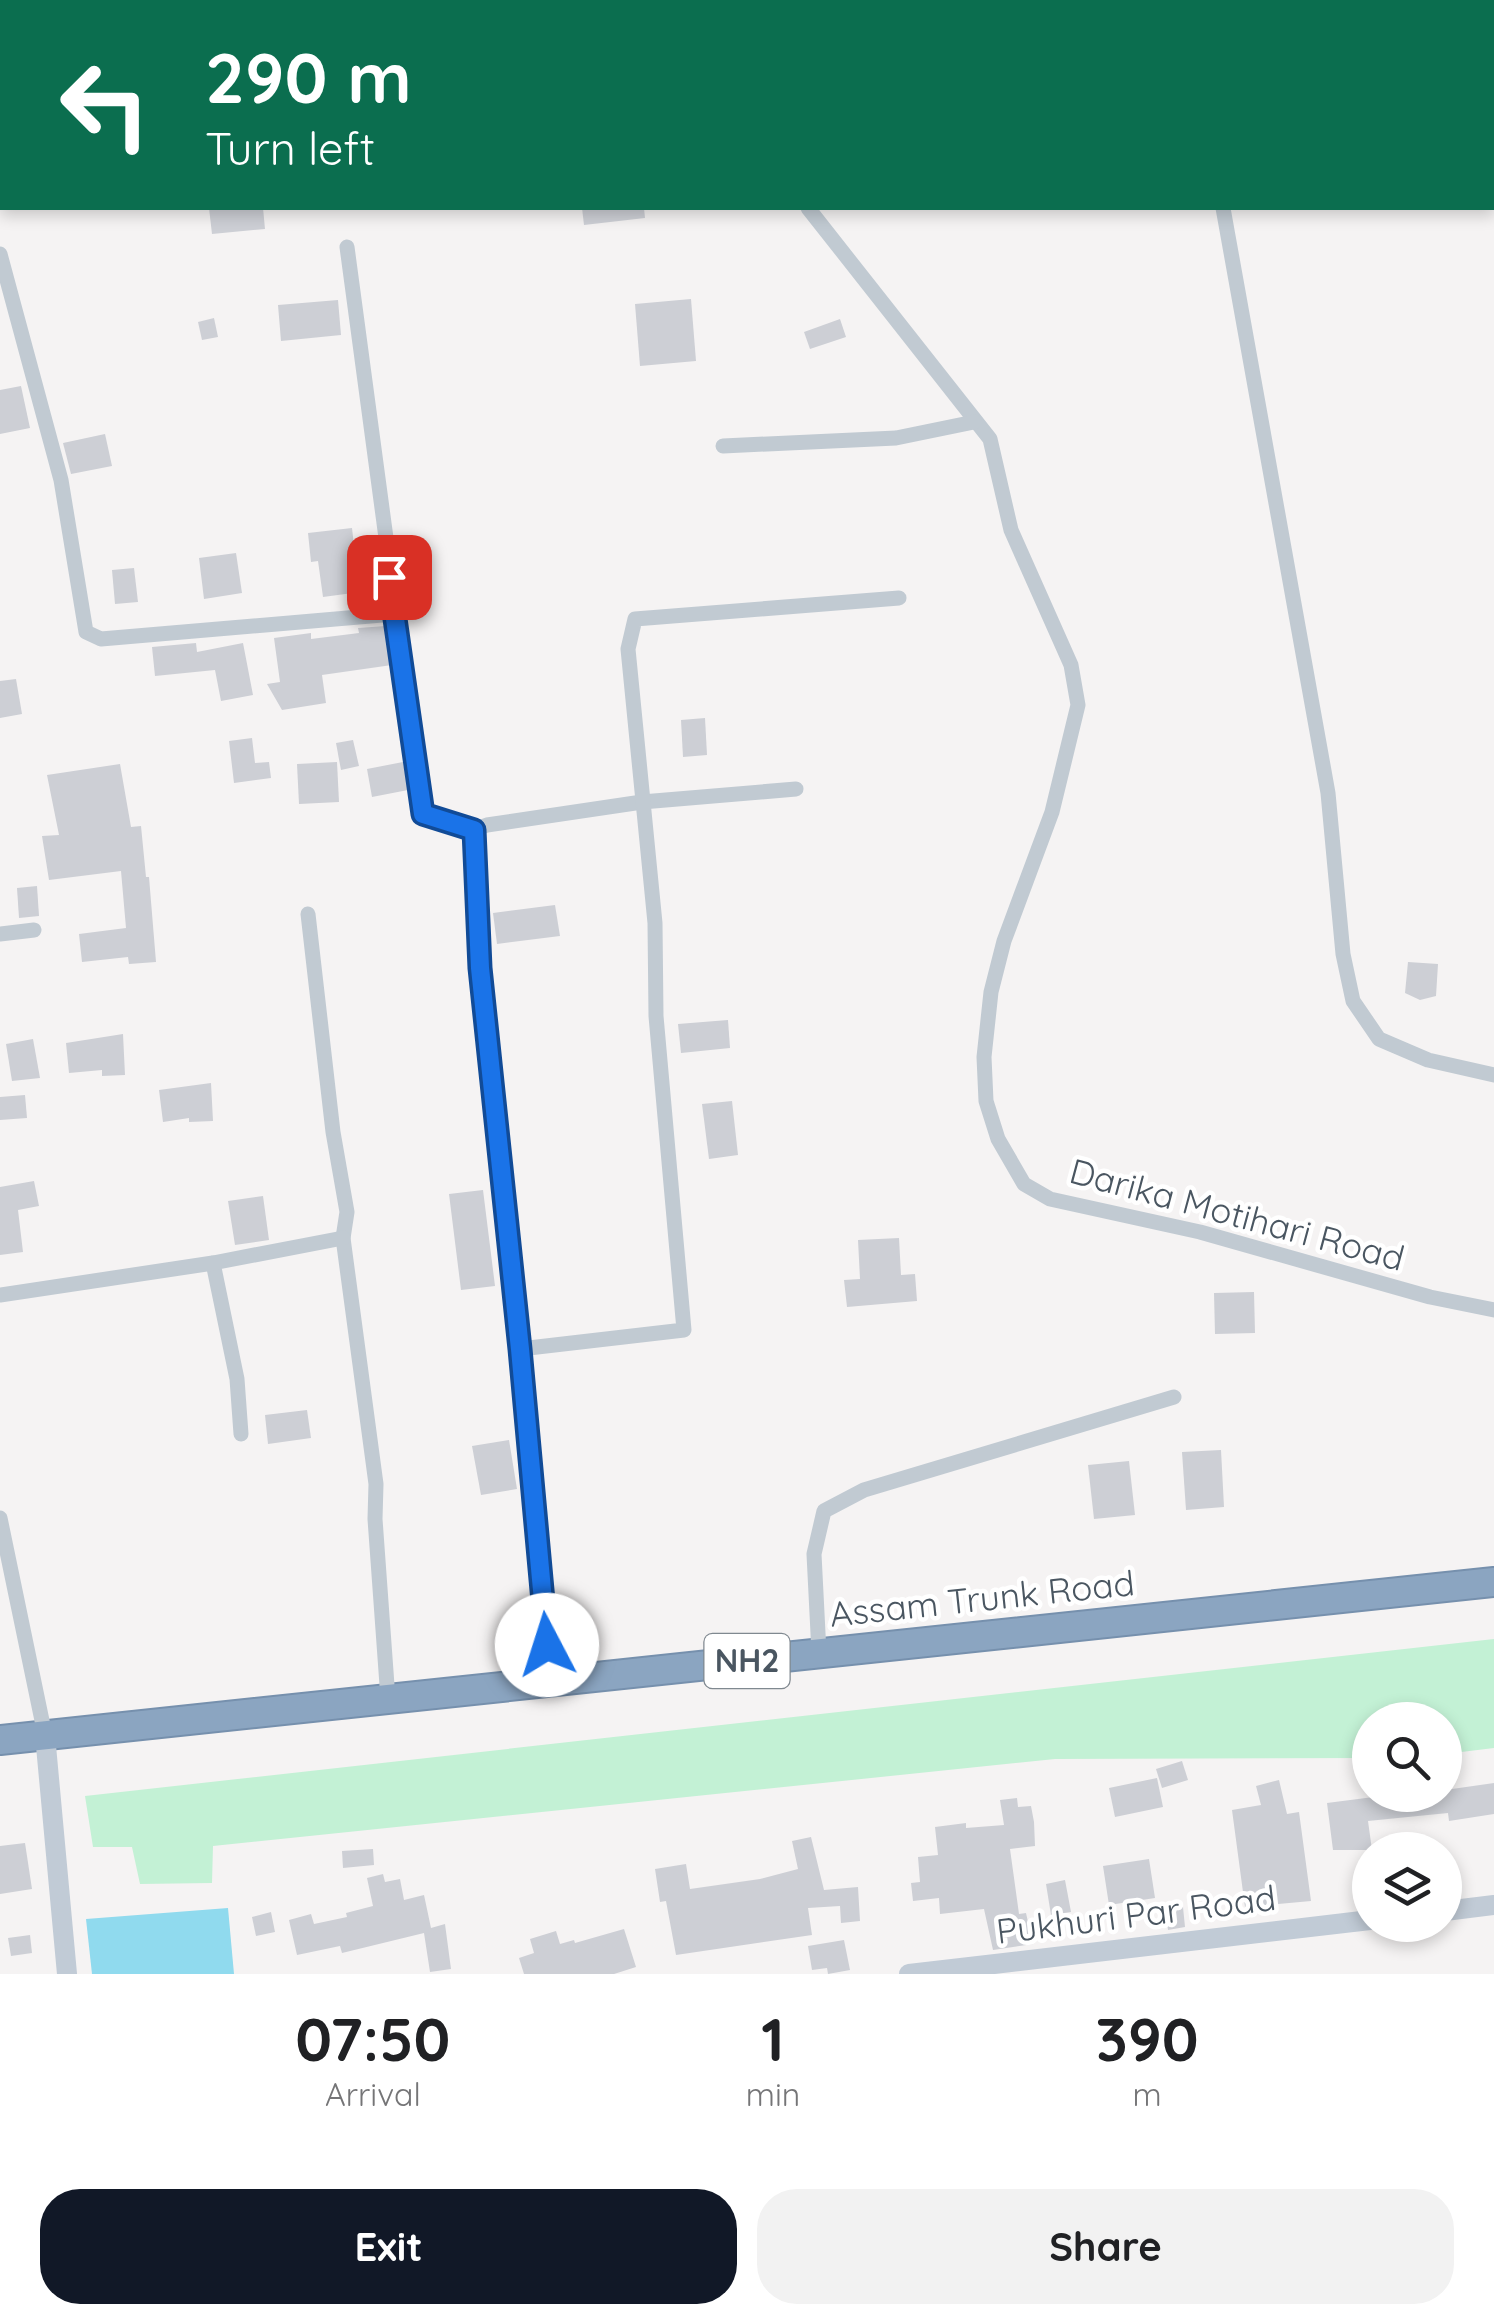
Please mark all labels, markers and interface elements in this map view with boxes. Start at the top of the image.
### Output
text: 290 m [205,33,412,121]
icon: left [40,40,170,170]
text: Turn left [205,120,375,176]
pin [347,535,432,620]
icon: arrive [362,550,417,605]
street label: Darika Motihari Road [1065,1148,1409,1280]
street label: Assam Trunk Road [827,1560,1136,1636]
position arrow [495,1593,599,1697]
road number: NH2 [704,1634,790,1688]
map controls [1352,1702,1462,1942]
button: search [1352,1702,1462,1812]
button: layers [1352,1832,1462,1942]
street label: Pukhuri Par Road [994,1875,1278,1953]
text: 07:50 [295,2001,450,2076]
text: 1 [761,2001,785,2076]
text: 390 [1096,2001,1199,2076]
text: Arrival [325,2074,421,2114]
text: min [746,2074,800,2114]
text: m [1133,2074,1162,2114]
button: Exit [40,2189,737,2304]
button: Share [757,2189,1454,2304]

